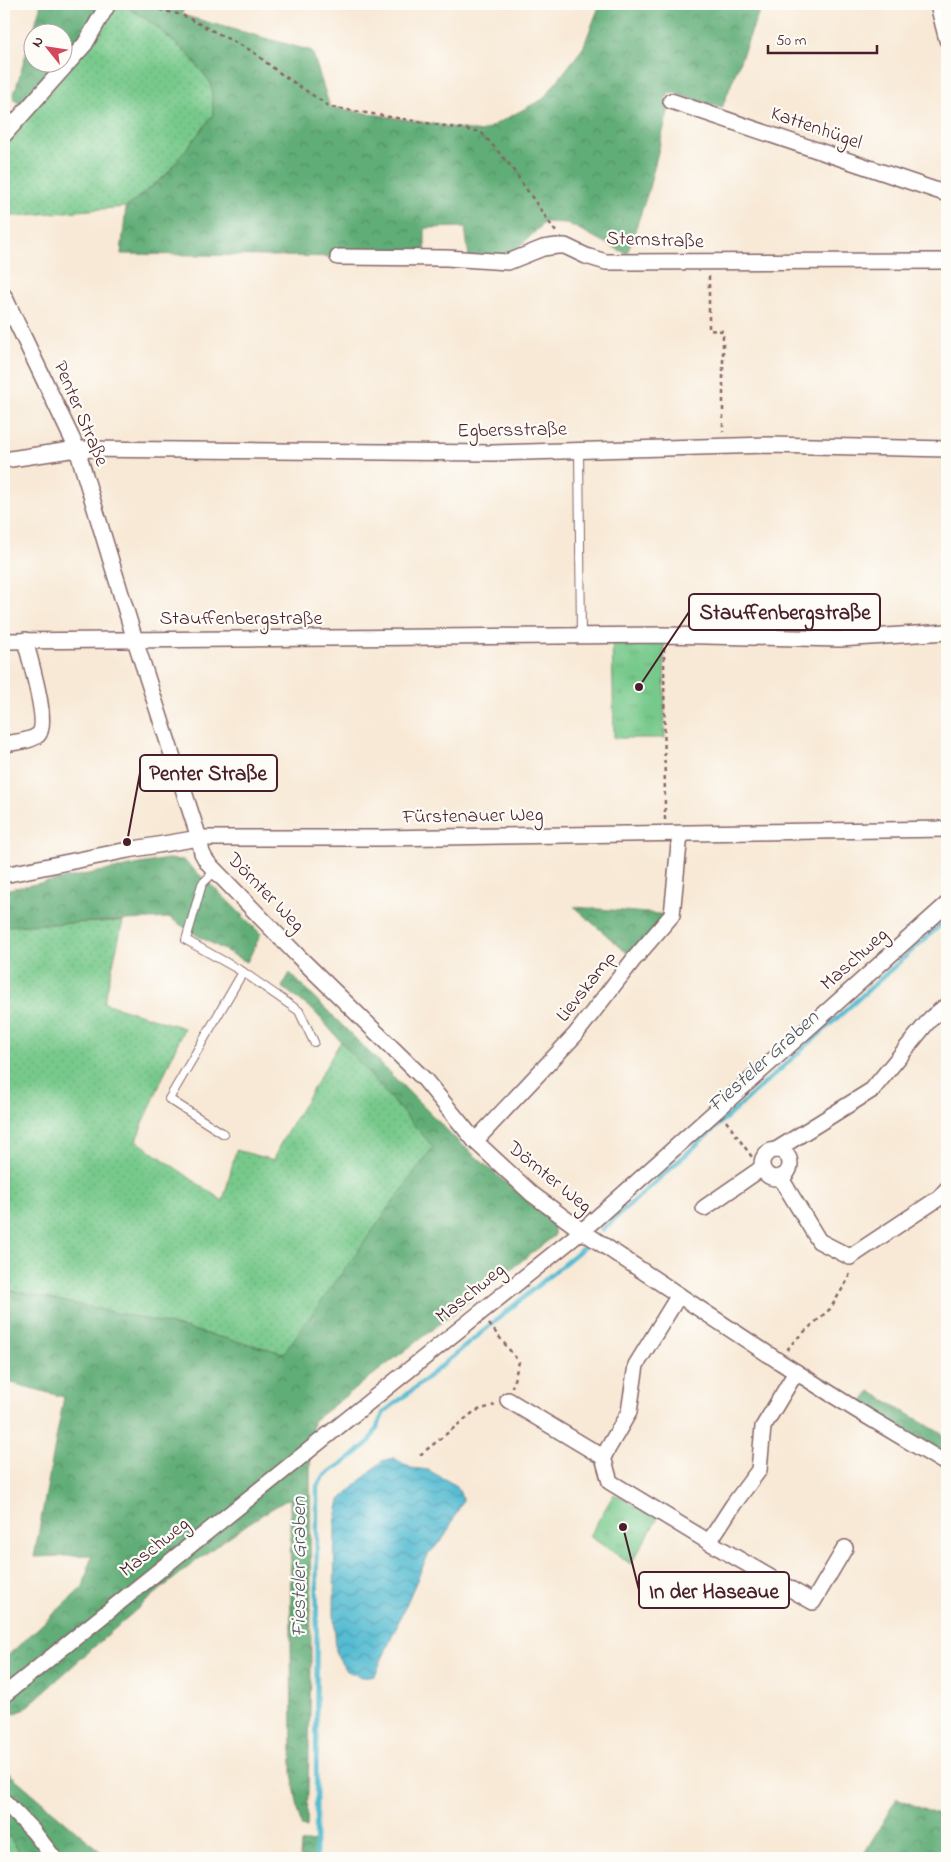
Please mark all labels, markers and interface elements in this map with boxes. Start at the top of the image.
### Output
north arrow [22,22,72,72]
scale bar [768,22,877,54]
text: 50 m [776,30,807,52]
text: N [27,33,49,52]
street label: Kattenhügel [766,100,866,159]
street label: Sternstraße [606,225,704,257]
street label: Penter Straße [45,357,115,471]
street label: Egbersstraße [457,416,567,447]
callout: Stauffenbergstraße [689,594,880,630]
text: Stauffenbergstraße [699,599,871,631]
street label: Stauffenbergstraße [160,605,323,635]
callout: Penter Straße [140,755,277,791]
text: Penter Straße [149,760,267,790]
street label: Fürstenauer Weg [401,801,544,834]
street label: Dörnter Weg [218,846,311,940]
street label: Maschweg [815,922,896,999]
street label: Lievskamp [550,945,624,1029]
water label: Fiesteler Graben [702,1003,827,1120]
street label: Dörnter Weg [499,1134,598,1222]
street label: Maschweg [430,1257,513,1332]
water label: Fiesteler Graben [285,1496,315,1637]
street label: Maschweg [114,1511,197,1586]
callout: In der Haseaue [639,1572,789,1608]
text: In der Haseaue [649,1578,780,1608]

